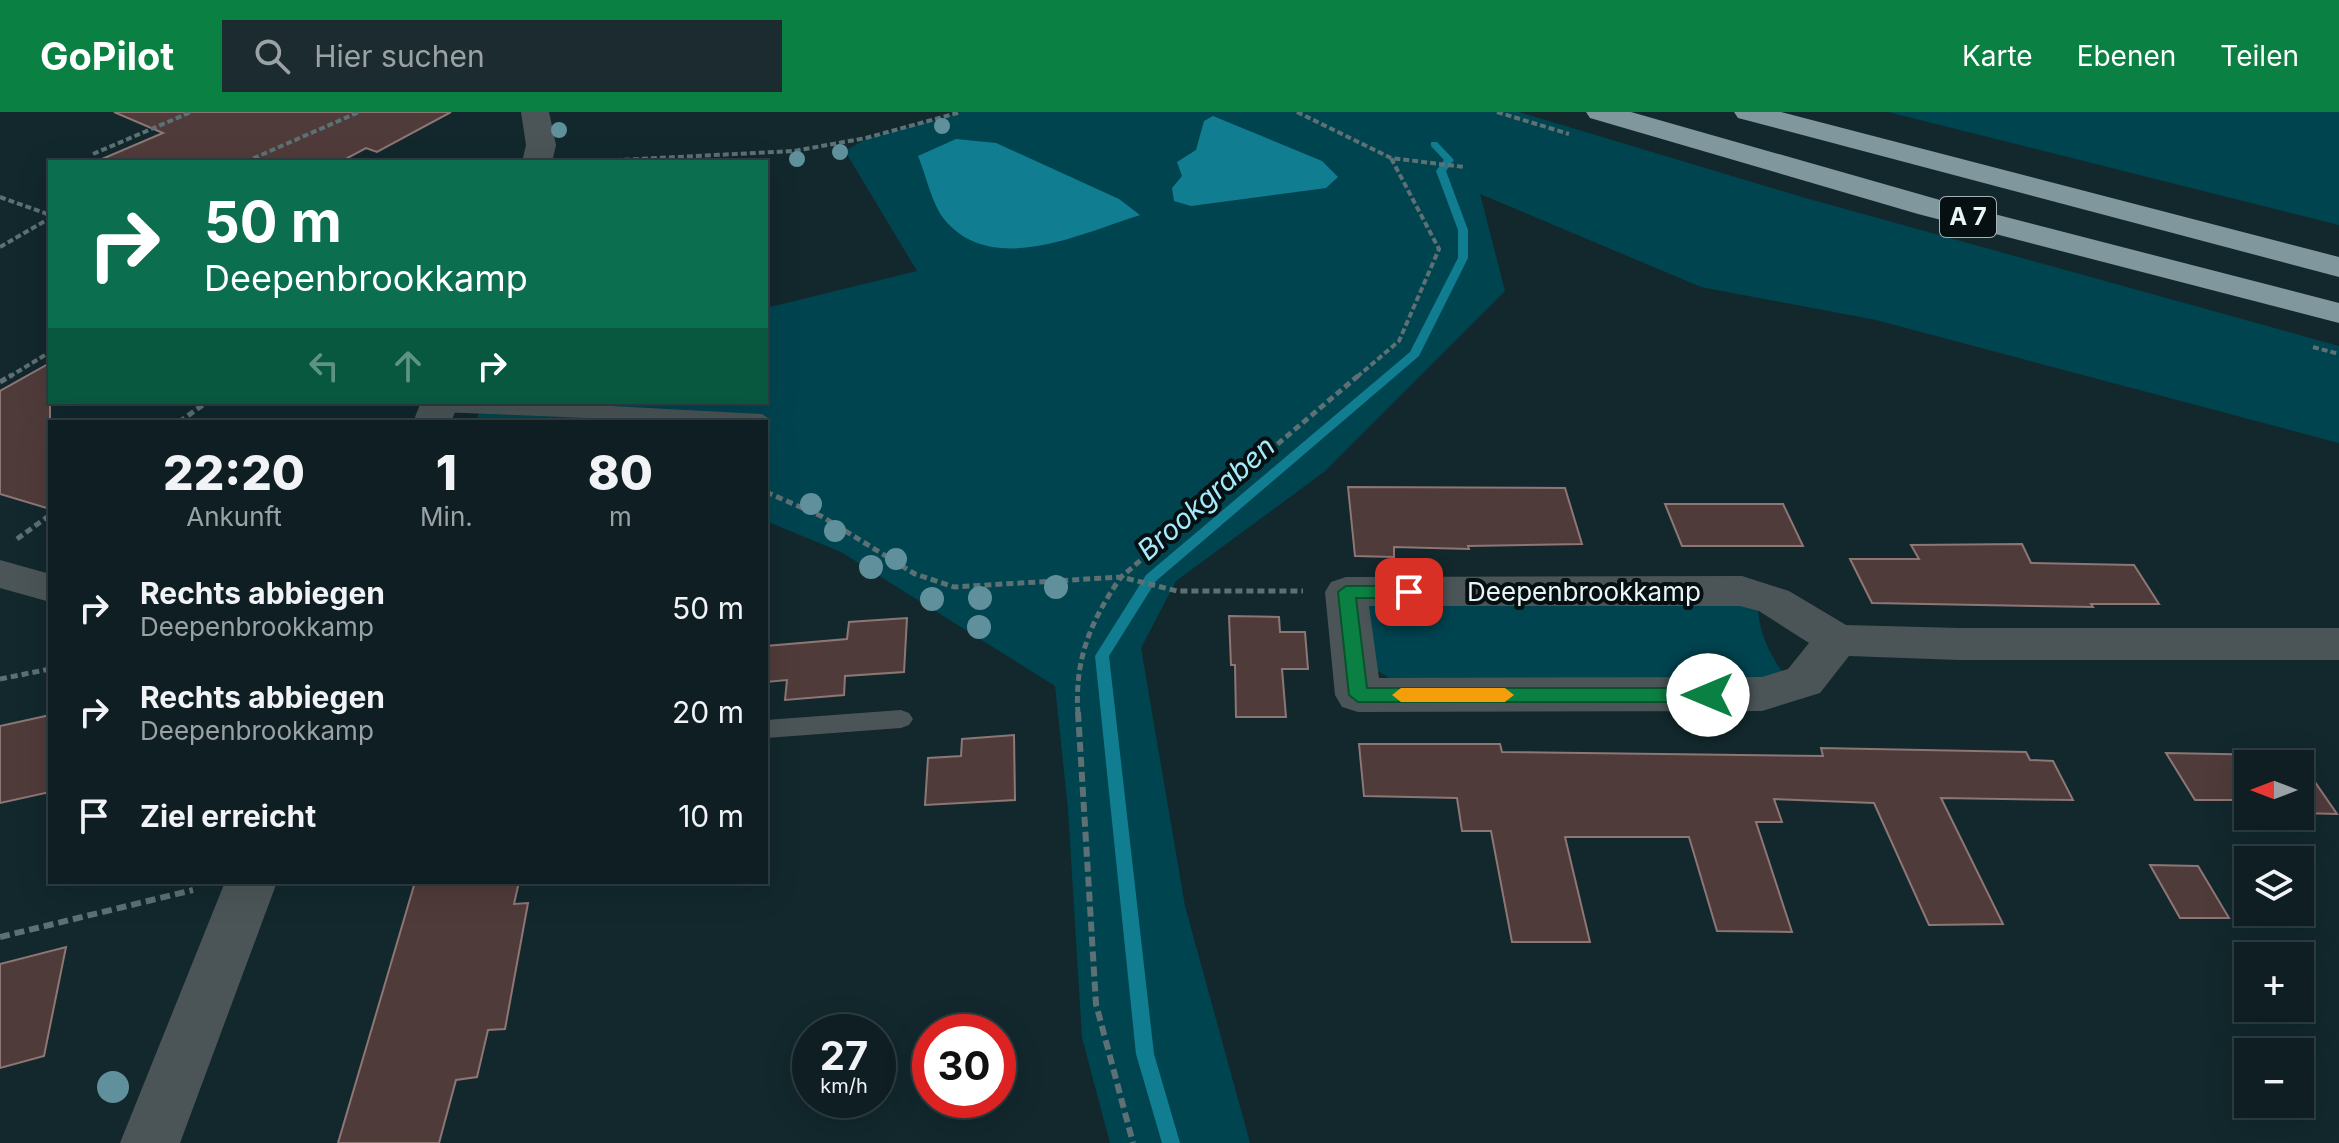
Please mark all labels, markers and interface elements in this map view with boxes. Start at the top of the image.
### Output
search box [222,20,782,92]
text: GoPilot [40,33,174,79]
icon: search [250,34,294,78]
text: Hier suchen [314,38,485,74]
text: Karte [1962,39,2033,73]
text: Ebenen [2077,39,2176,73]
text: Teilen [2220,39,2299,73]
text: 50 m [204,188,342,256]
icon: right [72,192,176,296]
road number: A 7 [1940,197,1996,237]
text: Deepenbrookkamp [204,256,528,300]
icon: left [302,344,346,388]
icon: ahead [386,344,430,388]
icon: right [470,344,514,388]
water label: Brookgraben [1130,429,1282,567]
text: 22:20 [163,443,305,502]
text: 1 [436,443,457,502]
text: 80 [588,443,653,502]
text: Ankunft [186,501,282,532]
text: Min. [420,501,473,532]
text: m [609,501,632,532]
pin [1375,558,1443,626]
icon: arrive [1387,570,1431,614]
text: Rechts abbiegen [140,575,385,611]
street label: Deepenbrookkamp [1467,576,1701,607]
icon: right [72,586,116,630]
text: 50 m [672,590,744,626]
text: Deepenbrookkamp [140,611,374,642]
position arrow [1666,653,1750,737]
text: Rechts abbiegen [140,679,385,715]
icon: right [72,690,116,734]
text: 20 m [672,694,744,730]
text: Deepenbrookkamp [140,715,374,746]
north arrow [2234,750,2314,830]
map controls [2234,750,2314,1118]
icon: arrive [72,794,116,838]
text: Ziel erreicht [140,798,316,834]
text: 10 m [678,798,744,834]
button: layers [2234,846,2314,926]
button: + [2234,942,2314,1022]
speed limit sign: 30 [912,1014,1016,1118]
text: 27 [820,1031,868,1080]
button: − [2234,1038,2314,1118]
text: km/h [820,1074,868,1098]

